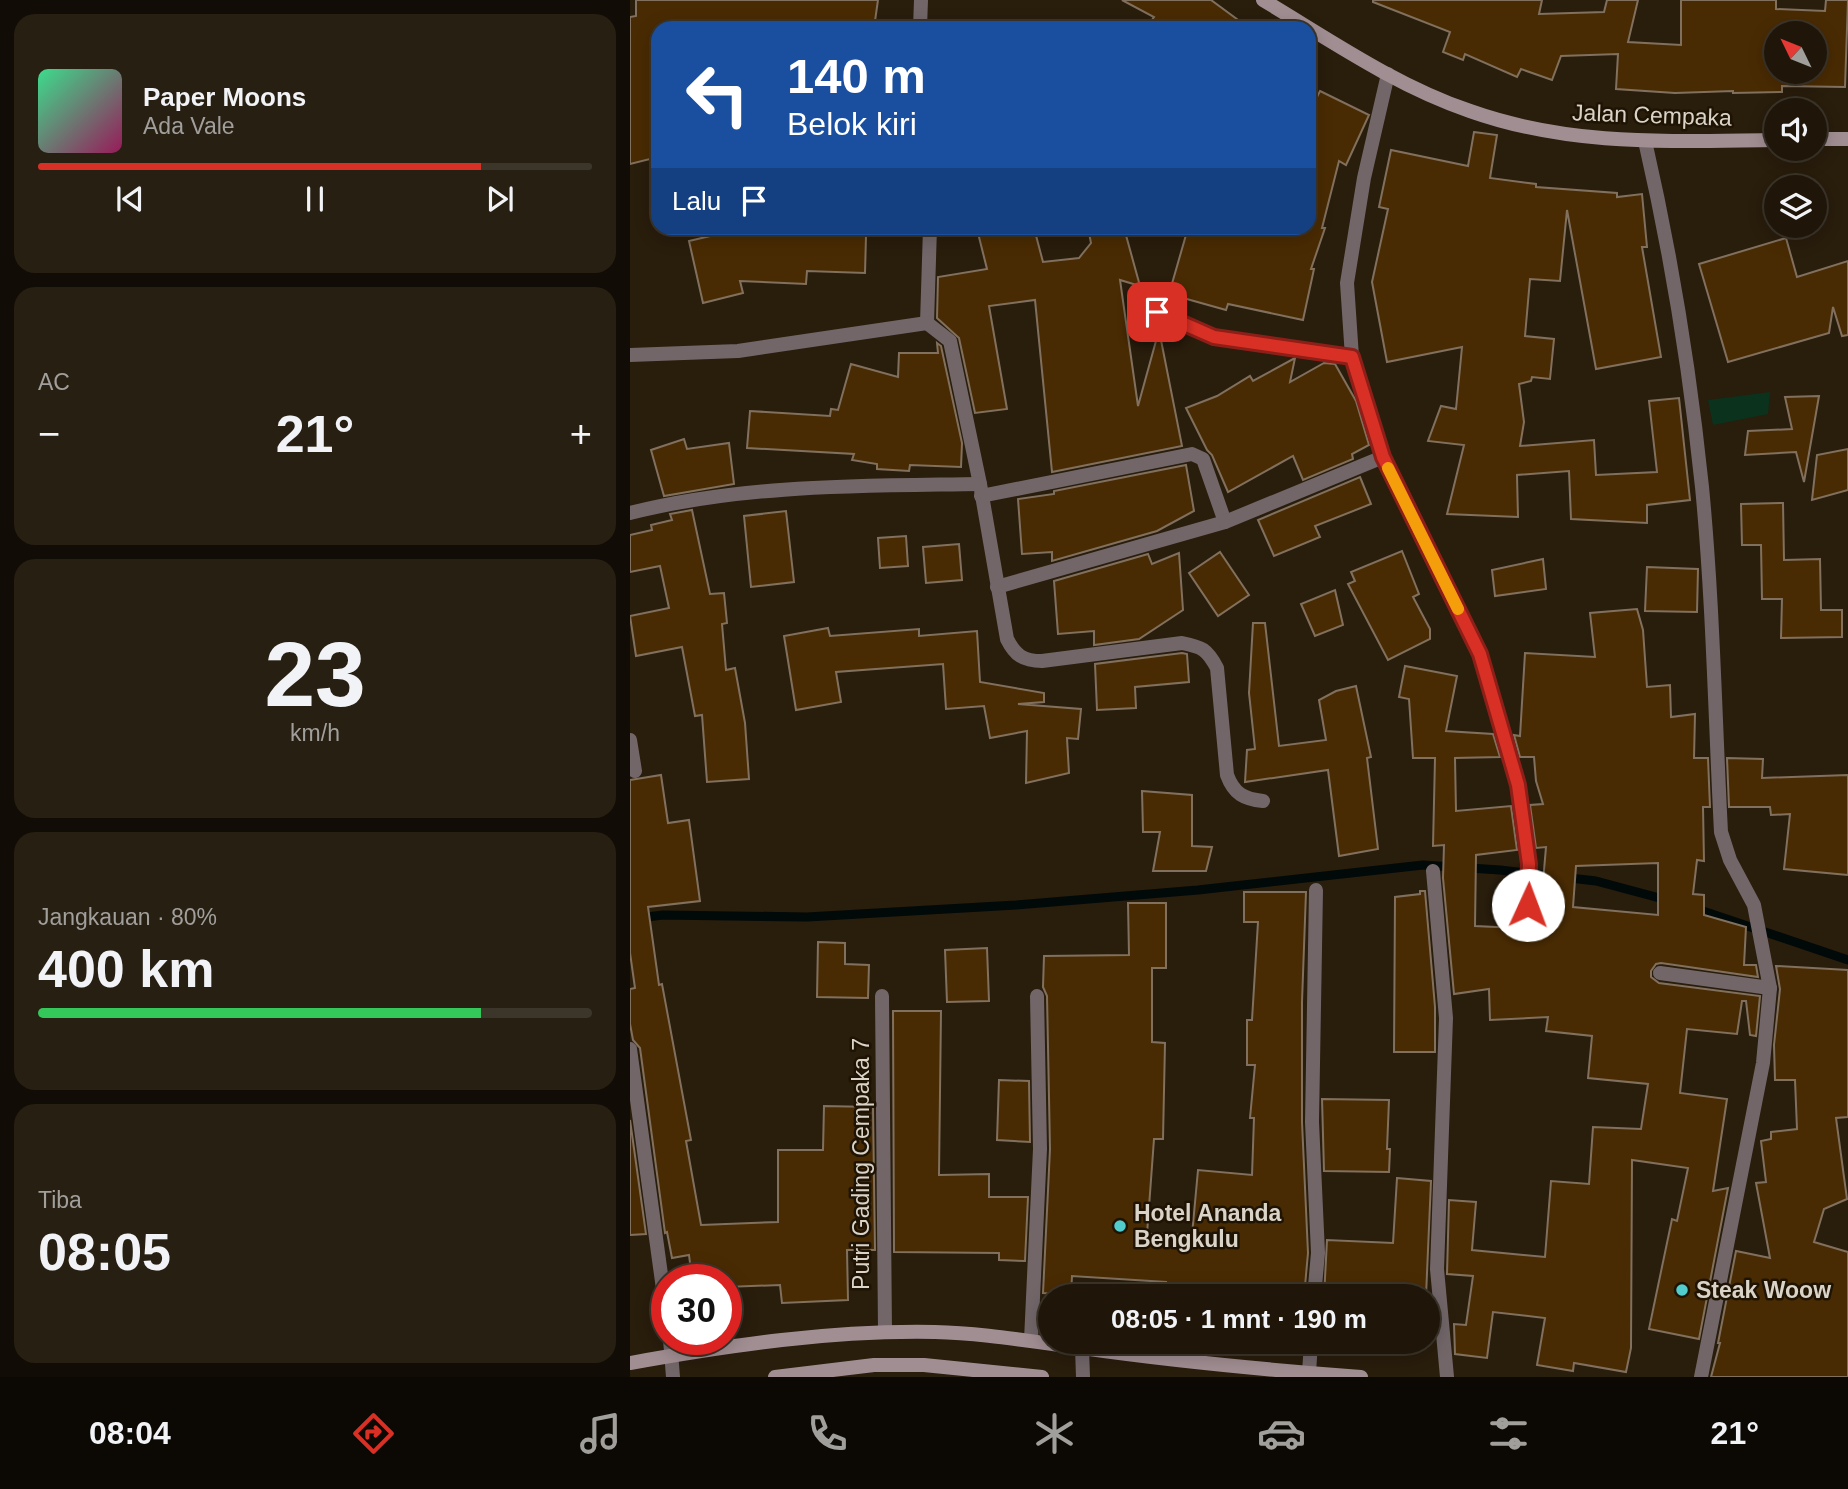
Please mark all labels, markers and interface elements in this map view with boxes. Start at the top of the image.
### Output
north arrow [1764,21,1827,84]
map controls [1764,21,1827,238]
icon: left [672,49,763,140]
text: 140 m [787,49,926,103]
text: Paper Moons [143,82,306,112]
button: sound [1764,98,1827,161]
street label: Jalan Cempaka [1572,99,1733,131]
text: Belok kiri [787,106,917,142]
text: Ada Vale [143,113,235,139]
button: layers [1764,175,1827,238]
icon: previous [111,180,149,218]
icon: pause [296,180,334,218]
icon: next [481,180,519,218]
icon: arrive [735,182,773,220]
text: Lalu [672,186,721,216]
pin [1127,282,1187,342]
icon: arrive [1138,293,1176,331]
text: AC [38,369,70,395]
text: 21° [276,405,354,463]
text: − [38,413,60,455]
text: + [570,413,592,455]
text: 23 [264,624,366,725]
text: km/h [290,720,340,746]
position arrow [1491,868,1565,942]
text: Jangkauan · 80% [38,904,217,930]
text: 400 km [38,940,214,998]
street label: Putri Gading Cempaka 7 [848,1038,874,1290]
text: Tiba [38,1187,82,1213]
place label: Hotel Ananda Bengkulu [1134,1200,1282,1252]
marker: Hotel Ananda Bengkulu [1112,1218,1128,1234]
text: 08:05 [38,1223,171,1281]
speed limit sign: 30 [651,1264,742,1355]
place label: Steak Woow [1696,1277,1831,1303]
marker: Steak Woow [1674,1282,1690,1298]
text: 08:05 · 1 mnt · 190 m [1111,1304,1367,1334]
icon: directions [349,1409,398,1458]
icon: music [576,1409,625,1458]
icon: phone [803,1409,852,1458]
icon: climate [1030,1409,1079,1458]
icon: car [1257,1409,1306,1458]
icon: filters [1484,1409,1533,1458]
text: 08:04 [89,1415,171,1451]
text: 21° [1711,1415,1759,1451]

